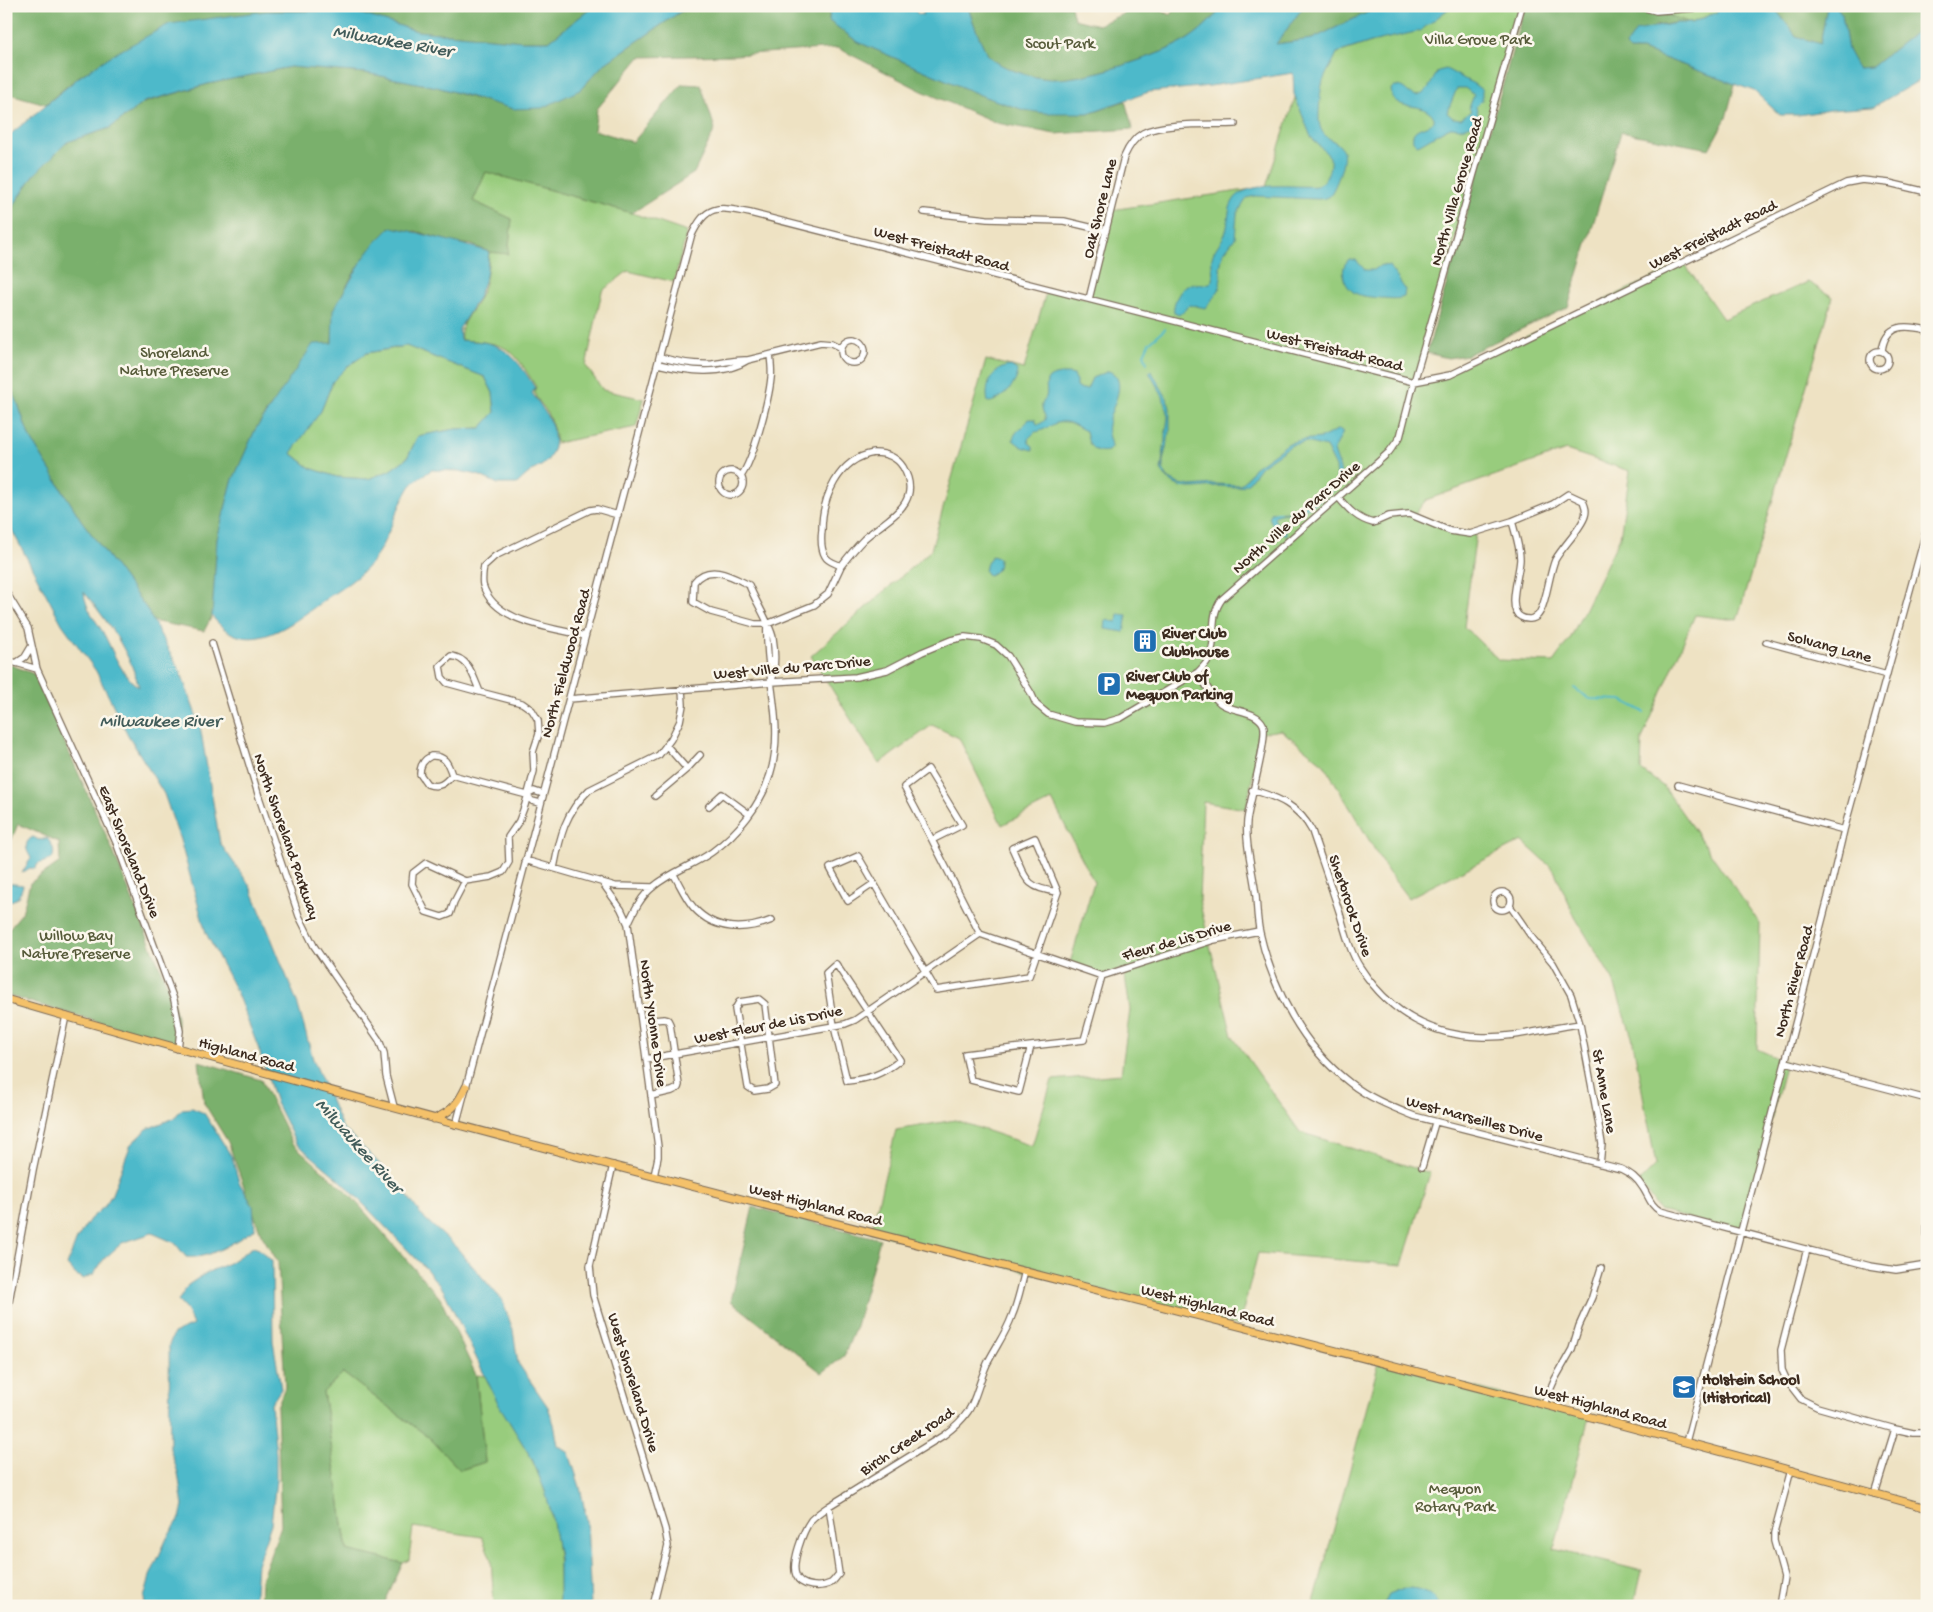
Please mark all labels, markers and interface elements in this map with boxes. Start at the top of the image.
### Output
water label: Milwaukee River [331,22,457,64]
park label: Villa Grove Park [1424,32,1533,51]
park label: Scout Park [1025,36,1097,55]
street label: North Villa Grove Road [1428,114,1489,268]
street label: Oak Shore Lane [1080,156,1123,261]
street label: West Freistadt Road [1647,196,1782,275]
street label: West Freistadt Road [871,223,1013,278]
street label: West Freistadt Road [1264,325,1406,378]
park label: Shoreland Nature Preserve [120,345,229,382]
street label: North Ville du Parc Drive [1230,458,1366,579]
street label: North Fieldwood Road [538,586,597,740]
place label: River Club Clubhouse [1161,626,1229,663]
building icon: River Club Clubhouse [1132,628,1158,654]
street label: Solvang Lane [1785,628,1874,669]
street label: West Ville du Parc Drive [713,653,872,686]
place label: River Club of Mequon Parking [1125,668,1233,706]
parking icon: River Club of Mequon Parking [1096,671,1122,697]
water label: Milwaukee River [100,712,224,733]
street label: North Shoreland Parkway [247,752,322,923]
street label: East Shoreland Drive [92,783,163,922]
street label: Sherbrook Drive [1322,853,1375,960]
street label: Fleur de Lis Drive [1119,918,1234,967]
street label: North River Road [1771,922,1820,1040]
park label: Willow Bay Nature Preserve [22,928,131,965]
street label: North Yvonne Drive [633,959,670,1089]
street label: West Fleur de Lis Drive [693,1003,845,1050]
street label: Highland Road [196,1034,298,1079]
street label: St Anne Lane [1586,1048,1619,1136]
street label: West Marseilles Drive [1403,1093,1545,1148]
water label: Milwaukee River [310,1095,409,1201]
street label: West Highland Road [747,1181,885,1233]
street label: West Highland Road [1139,1282,1277,1334]
street label: West Shoreland Drive [601,1311,662,1456]
place label: Holstein School (Historical) [1702,1372,1801,1409]
school or university icon: Holstein School (Historical) [1671,1374,1697,1400]
street label: West Highland Road [1532,1382,1670,1436]
street label: Birch Creek road [857,1404,960,1482]
park label: Mequon Rotary Park [1415,1481,1497,1518]

